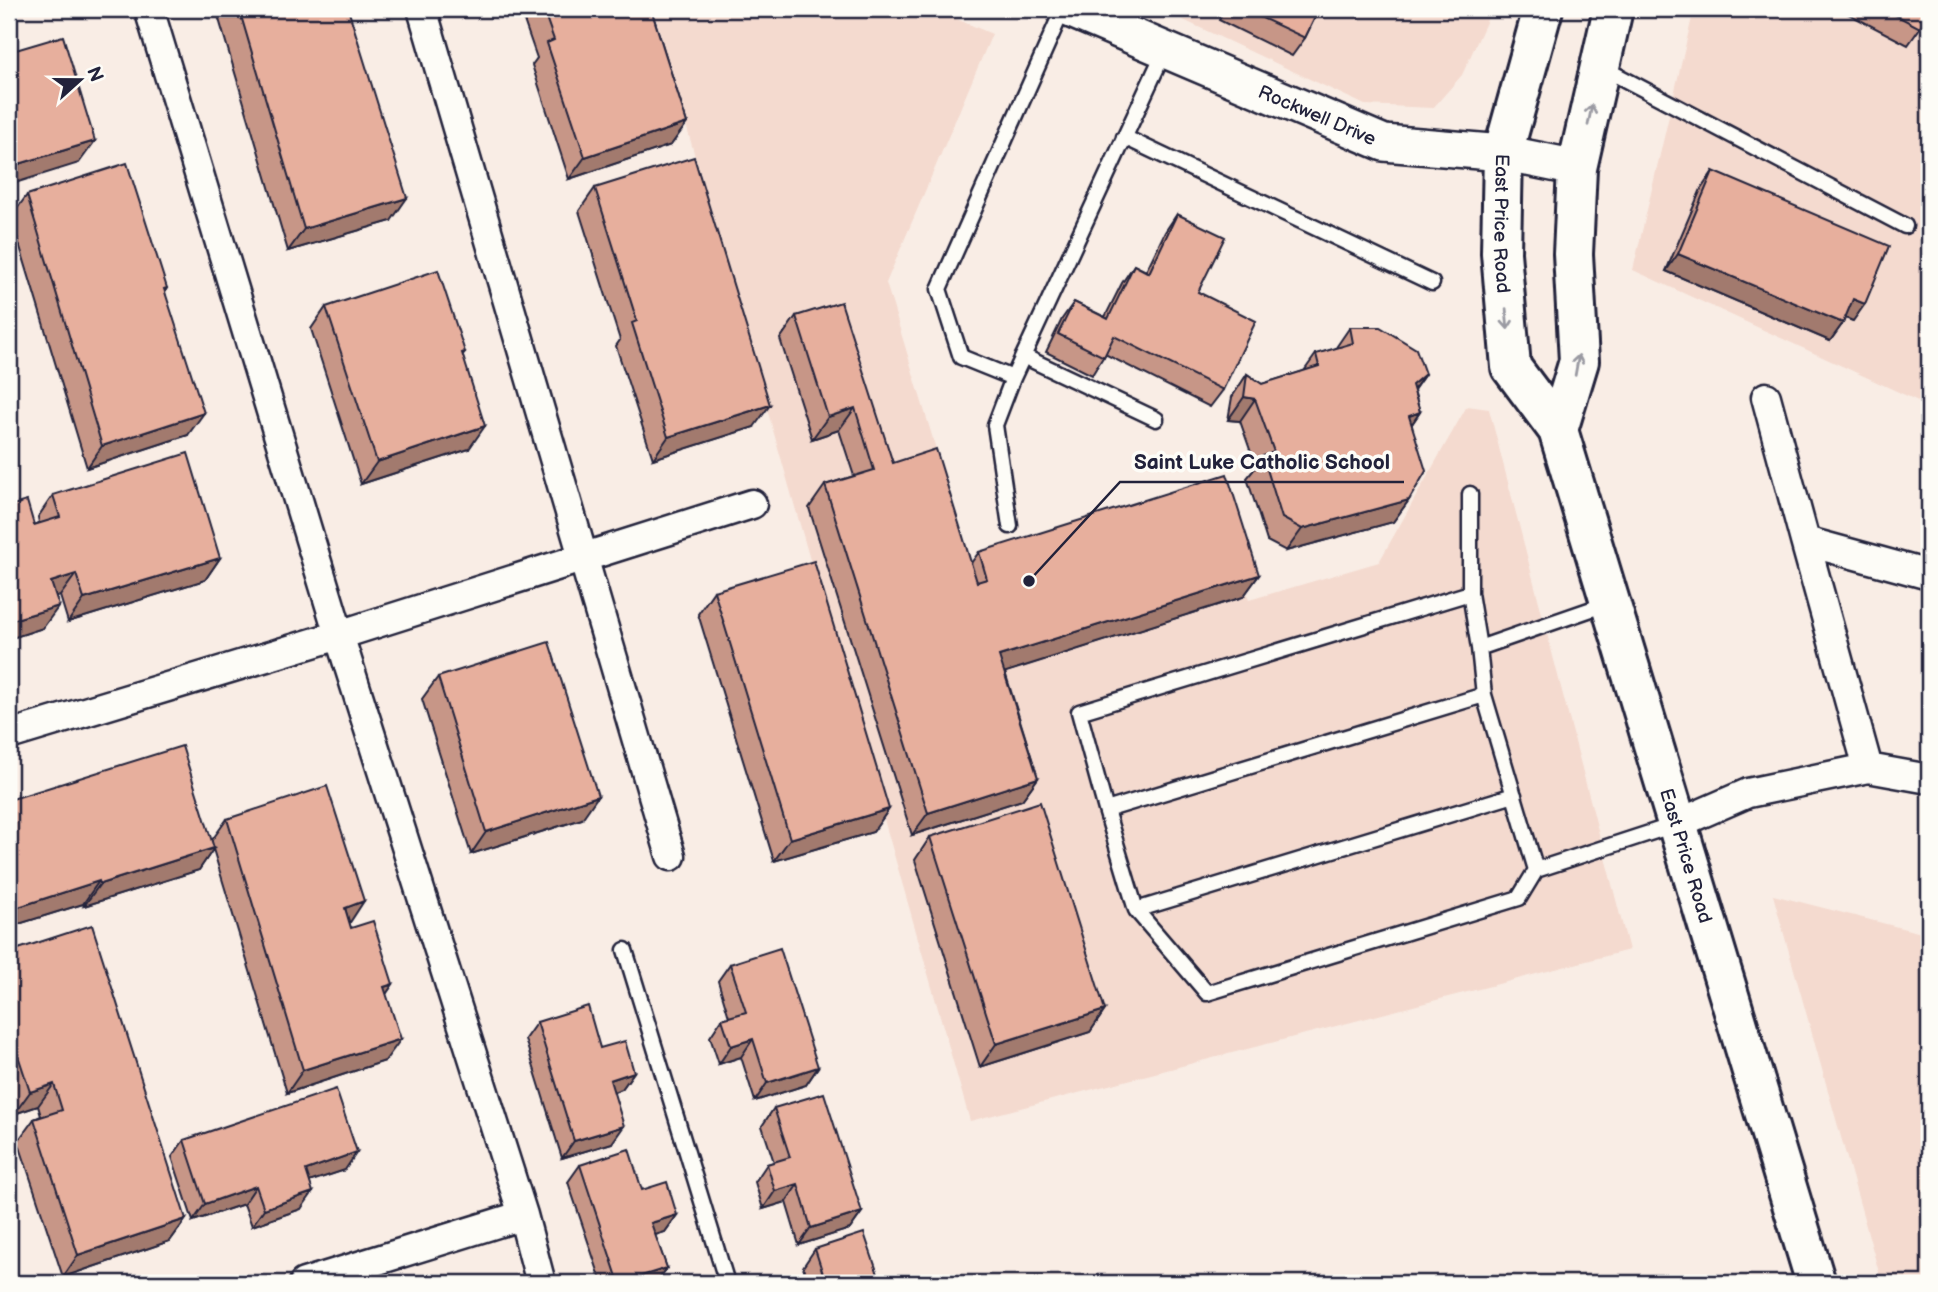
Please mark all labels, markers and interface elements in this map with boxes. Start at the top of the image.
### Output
north arrow [46,46,116,116]
text: N [81,64,108,85]
street label: Rockwell Drive [1254,81,1379,151]
one-way arrow [1584,104,1597,127]
street label: East Price Road [1488,154,1514,294]
one-way arrow [1501,308,1514,330]
one-way arrow [1570,354,1584,377]
callout: Saint Luke Catholic School [1120,440,1404,482]
text: Saint Luke Catholic School [1134,450,1390,475]
street label: East Price Road [1654,786,1716,926]

